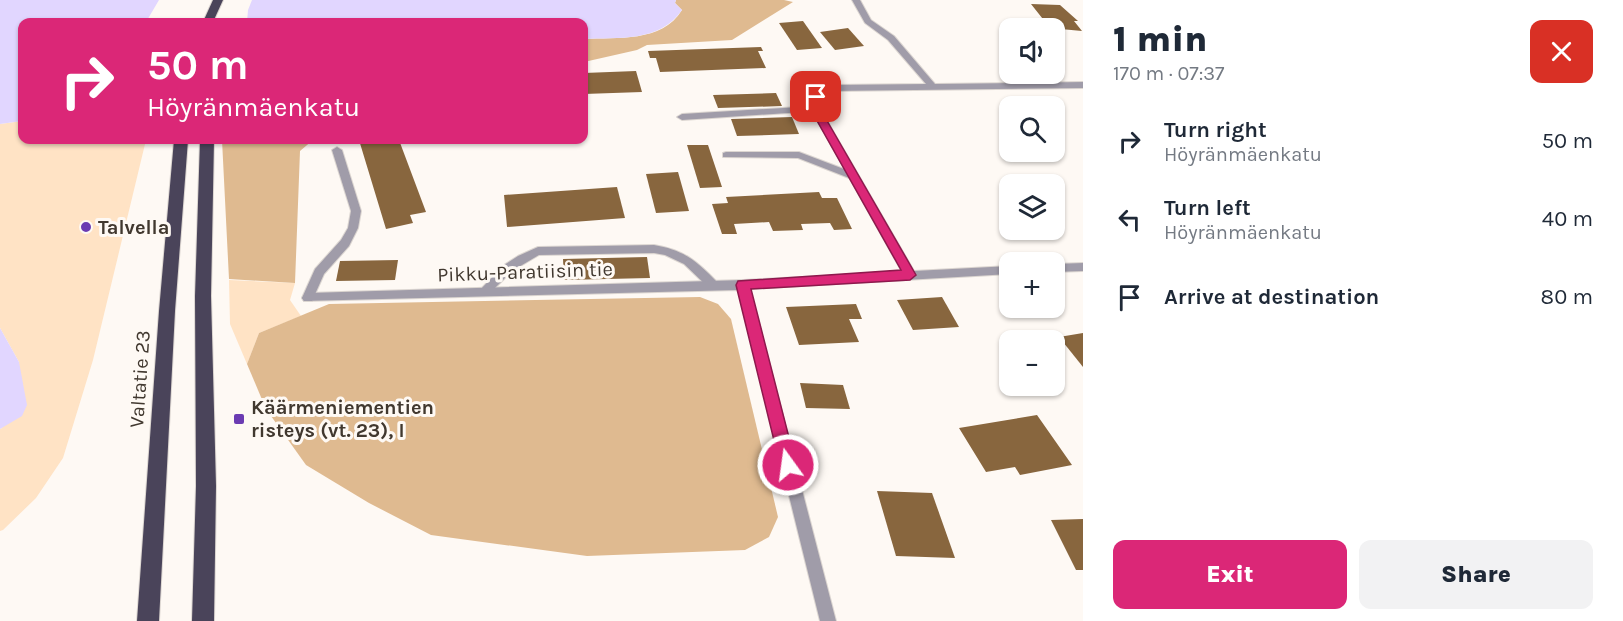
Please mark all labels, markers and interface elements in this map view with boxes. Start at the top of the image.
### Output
map controls [999,18,1065,396]
button: sound [999,18,1065,84]
text: 1 min [1113,18,1207,60]
button: close [1530,20,1593,83]
text: 50 m [147,40,249,90]
icon: right [48,42,126,120]
text: 170 m · 07:37 [1113,62,1224,85]
pin [790,71,841,122]
icon: arrive [799,80,832,113]
text: Höyränmäenkatu [147,91,360,123]
button: search [999,96,1065,162]
text: Turn right [1164,117,1267,143]
icon: right [1113,125,1146,158]
text: 50 m [1542,128,1593,154]
text: Höyränmäenkatu [1164,143,1322,166]
button: layers [999,174,1065,240]
text: Turn left [1164,195,1251,221]
icon: left [1113,203,1146,236]
text: 40 m [1542,206,1593,232]
place label: Talvella [98,216,169,239]
marker: Talvella [79,220,93,234]
text: Höyränmäenkatu [1164,221,1322,244]
button: + [999,252,1065,318]
street label: Pikku-Paratiisin tie [437,257,613,287]
icon: arrive [1113,281,1146,314]
text: Arrive at destination [1164,284,1379,310]
text: 80 m [1541,284,1593,310]
street label: Valtatie 23 [125,329,155,429]
button: − [999,330,1065,396]
place label: Käärmeniementien risteys (vt. 23), I [251,396,434,442]
marker: Käärmeniementien risteys (vt. 23), I [232,412,246,426]
position arrow [756,433,820,497]
button: Exit [1113,540,1347,609]
button: Share [1359,540,1593,609]

